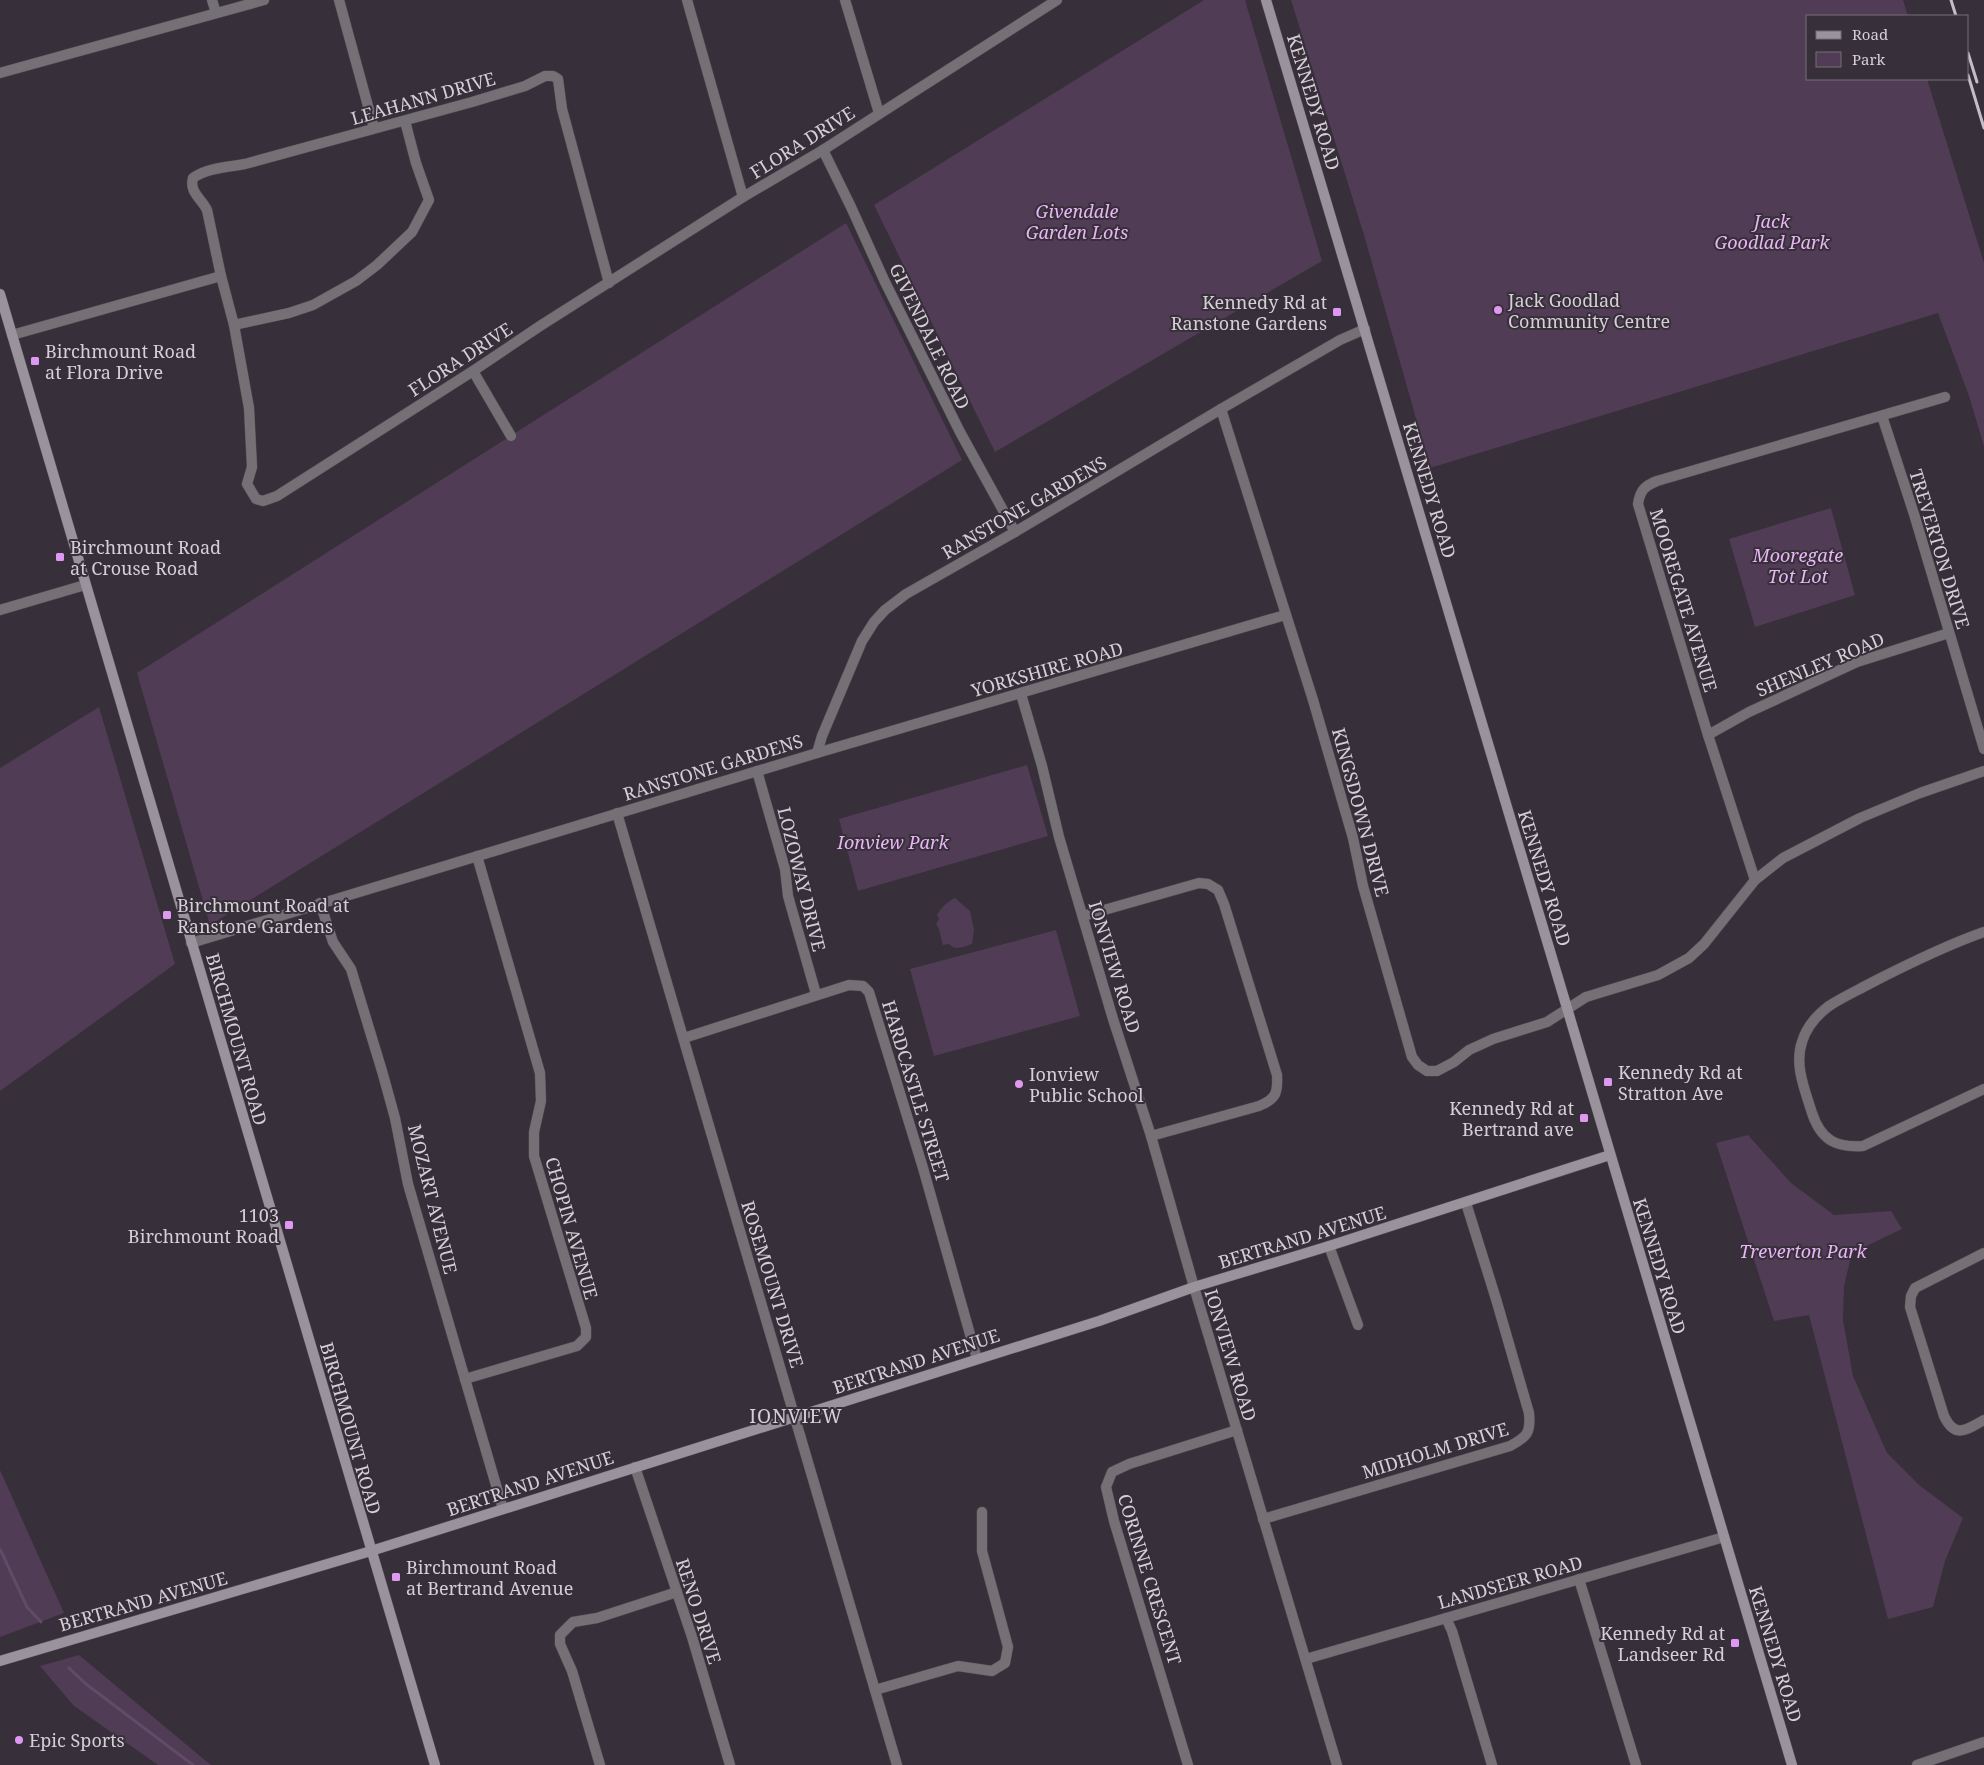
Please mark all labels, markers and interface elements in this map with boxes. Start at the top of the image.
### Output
legend [1806,15,1969,80]
text: Road [1852,24,1888,44]
street label: KENNEDY ROAD [1282,31,1346,173]
text: Park [1852,49,1886,69]
street label: LEAHANN DRIVE [348,66,498,130]
street label: FLORA DRIVE [745,100,859,184]
park label: Givendale Garden Lots [1026,199,1128,244]
park label: Jack Goodlad Park [1714,209,1830,254]
street label: GIVENDALE ROAD [884,259,976,413]
place label: Jack Goodlad Community Centre [1507,288,1670,333]
place label: Kennedy Rd at Ranstone Gardens [1171,290,1327,335]
marker: Jack Goodlad Community Centre [1492,304,1504,316]
marker: Kennedy Rd at Ranstone Gardens [1331,306,1343,318]
street label: FLORA DRIVE [403,316,517,402]
place label: Birchmount Road at Flora Drive [45,339,196,384]
marker: Birchmount Road at Flora Drive [29,355,41,367]
street label: KENNEDY ROAD [1398,419,1462,561]
street label: RANSTONE GARDENS [937,450,1111,564]
street label: TREVERTON DRIVE [1904,466,1976,632]
street label: MOOREGATE AVENUE [1645,505,1723,695]
place label: Birchmount Road at Crouse Road [70,535,221,580]
park label: Mooregate Tot Lot [1752,543,1843,588]
marker: Birchmount Road at Crouse Road [54,551,66,563]
street label: SHENLEY ROAD [1752,626,1888,702]
street label: YORKSHIRE ROAD [967,636,1126,702]
street label: KINGSDOWN DRIVE [1327,725,1395,899]
street label: RANSTONE GARDENS [620,728,806,806]
street label: LOZOWAY DRIVE [772,804,832,954]
street label: KENNEDY ROAD [1513,807,1577,949]
park label: Ionview Park [836,830,949,854]
place label: Birchmount Road at Ranstone Gardens [177,893,349,938]
street label: IONVIEW ROAD [1083,898,1147,1036]
marker: Birchmount Road at Ranstone Gardens [161,909,173,921]
street label: BIRCHMOUNT ROAD [201,950,273,1128]
street label: HARDCASTLE STREET [877,997,955,1185]
place label: Kennedy Rd at Stratton Ave [1618,1060,1743,1105]
place label: Ionview Public School [1029,1062,1144,1107]
marker: Kennedy Rd at Stratton Ave [1602,1076,1614,1088]
marker: Ionview Public School [1013,1078,1025,1090]
place label: Kennedy Rd at Bertrand ave [1449,1096,1574,1141]
marker: Kennedy Rd at Bertrand ave [1578,1112,1590,1124]
street label: MOZART AVENUE [403,1122,463,1276]
street label: CHOPIN AVENUE [540,1154,604,1302]
street label: KENNEDY ROAD [1628,1195,1692,1337]
street label: ROSEMOUNT DRIVE [736,1198,810,1370]
street label: BERTRAND AVENUE [1215,1200,1389,1274]
place label: 1103 Birchmount Road [128,1203,279,1248]
marker: 1103 Birchmount Road [283,1219,295,1231]
park label: Treverton Park [1739,1239,1868,1263]
street label: IONVIEW ROAD [1199,1286,1263,1424]
street label: BERTRAND AVENUE [830,1323,1002,1399]
street label: BIRCHMOUNT ROAD [315,1339,387,1517]
district label: IONVIEW [749,1403,843,1429]
street label: MIDHOLM DRIVE [1359,1416,1511,1484]
street label: BERTRAND AVENUE [444,1445,616,1521]
street label: CORINNE CRESCENT [1113,1491,1187,1667]
street label: LANDSEER ROAD [1435,1550,1585,1614]
place label: Birchmount Road at Bertrand Avenue [406,1555,573,1600]
street label: RENO DRIVE [671,1555,727,1667]
street label: BERTRAND AVENUE [56,1565,230,1637]
marker: Birchmount Road at Bertrand Avenue [390,1571,402,1583]
street label: KENNEDY ROAD [1744,1583,1808,1725]
place label: Kennedy Rd at Landseer Rd [1600,1621,1725,1666]
marker: Kennedy Rd at Landseer Rd [1729,1637,1741,1649]
place label: Epic Sports [29,1728,125,1752]
marker: Epic Sports [13,1734,25,1746]

